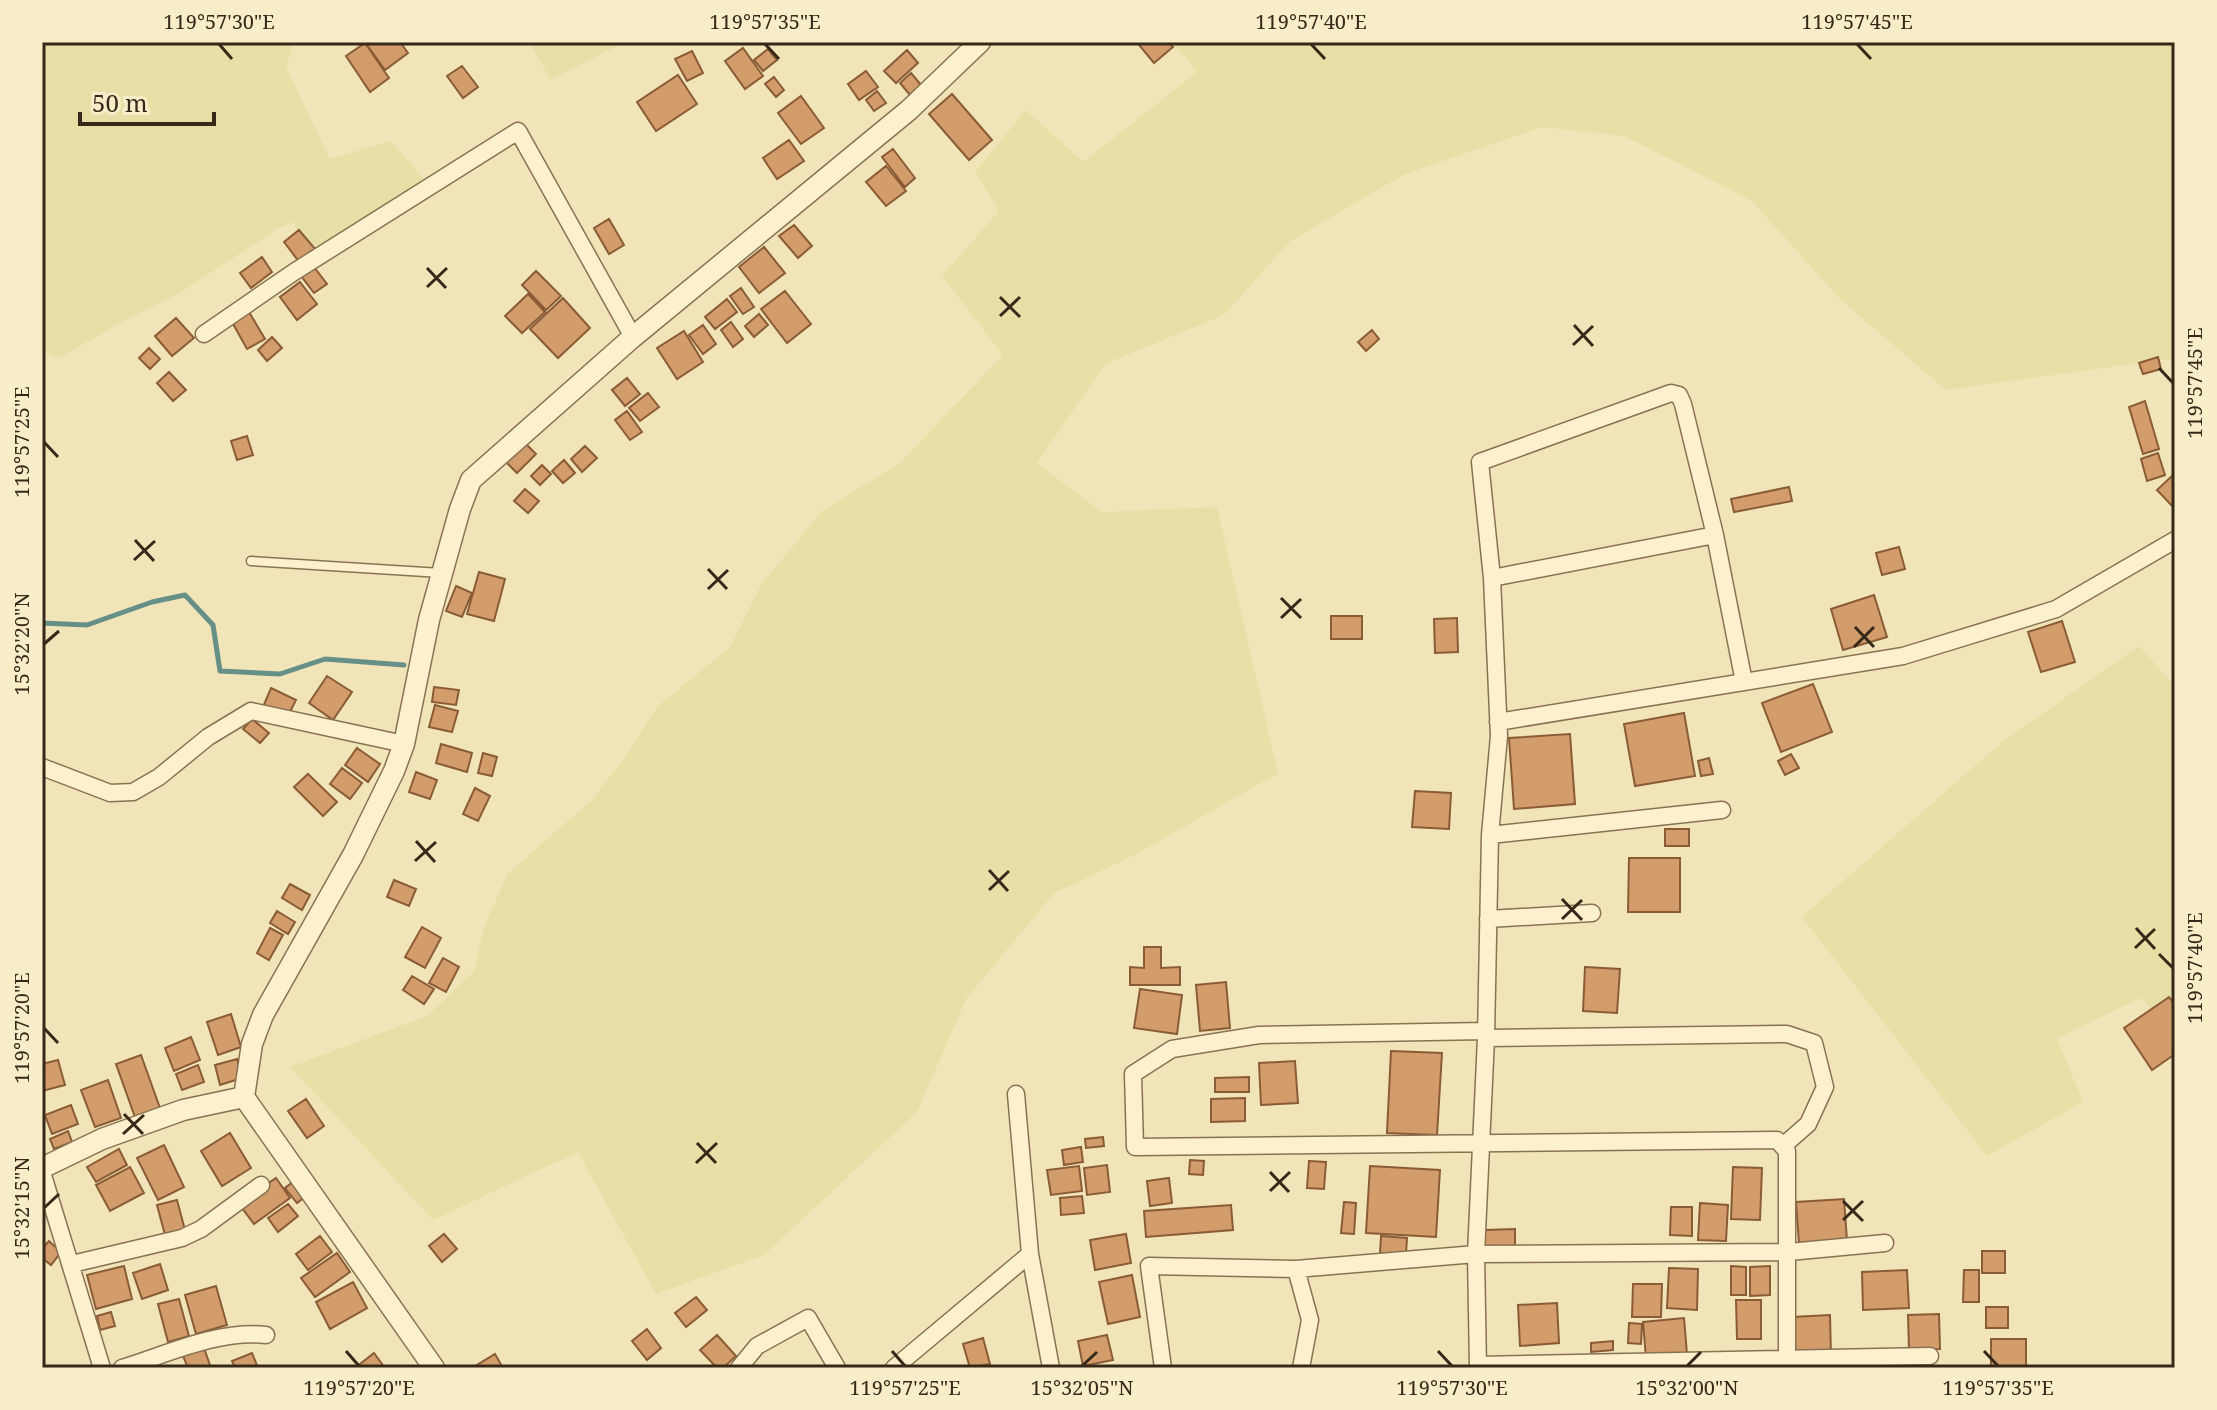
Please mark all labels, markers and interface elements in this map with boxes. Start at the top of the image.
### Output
text: 119°57'30"E [163,8,275,35]
text: 119°57'35"E [709,8,821,35]
text: 119°57'40"E [1255,8,1367,35]
text: 119°57'45"E [1801,8,1913,35]
scale bar [80,76,214,126]
text: 50 m [92,86,148,119]
text: 119°57'45"E [2181,327,2208,439]
text: 119°57'25"E [8,386,35,498]
text: 15°32'20"N [8,593,35,695]
text: 119°57'40"E [2181,912,2208,1024]
text: 119°57'20"E [8,972,35,1084]
text: 15°32'15"N [8,1157,35,1259]
text: 119°57'20"E [303,1374,415,1401]
text: 119°57'25"E [849,1374,961,1401]
text: 15°32'05"N [1031,1374,1133,1401]
text: 119°57'30"E [1396,1374,1508,1401]
text: 15°32'00"N [1636,1374,1738,1401]
text: 119°57'35"E [1942,1374,2054,1401]

